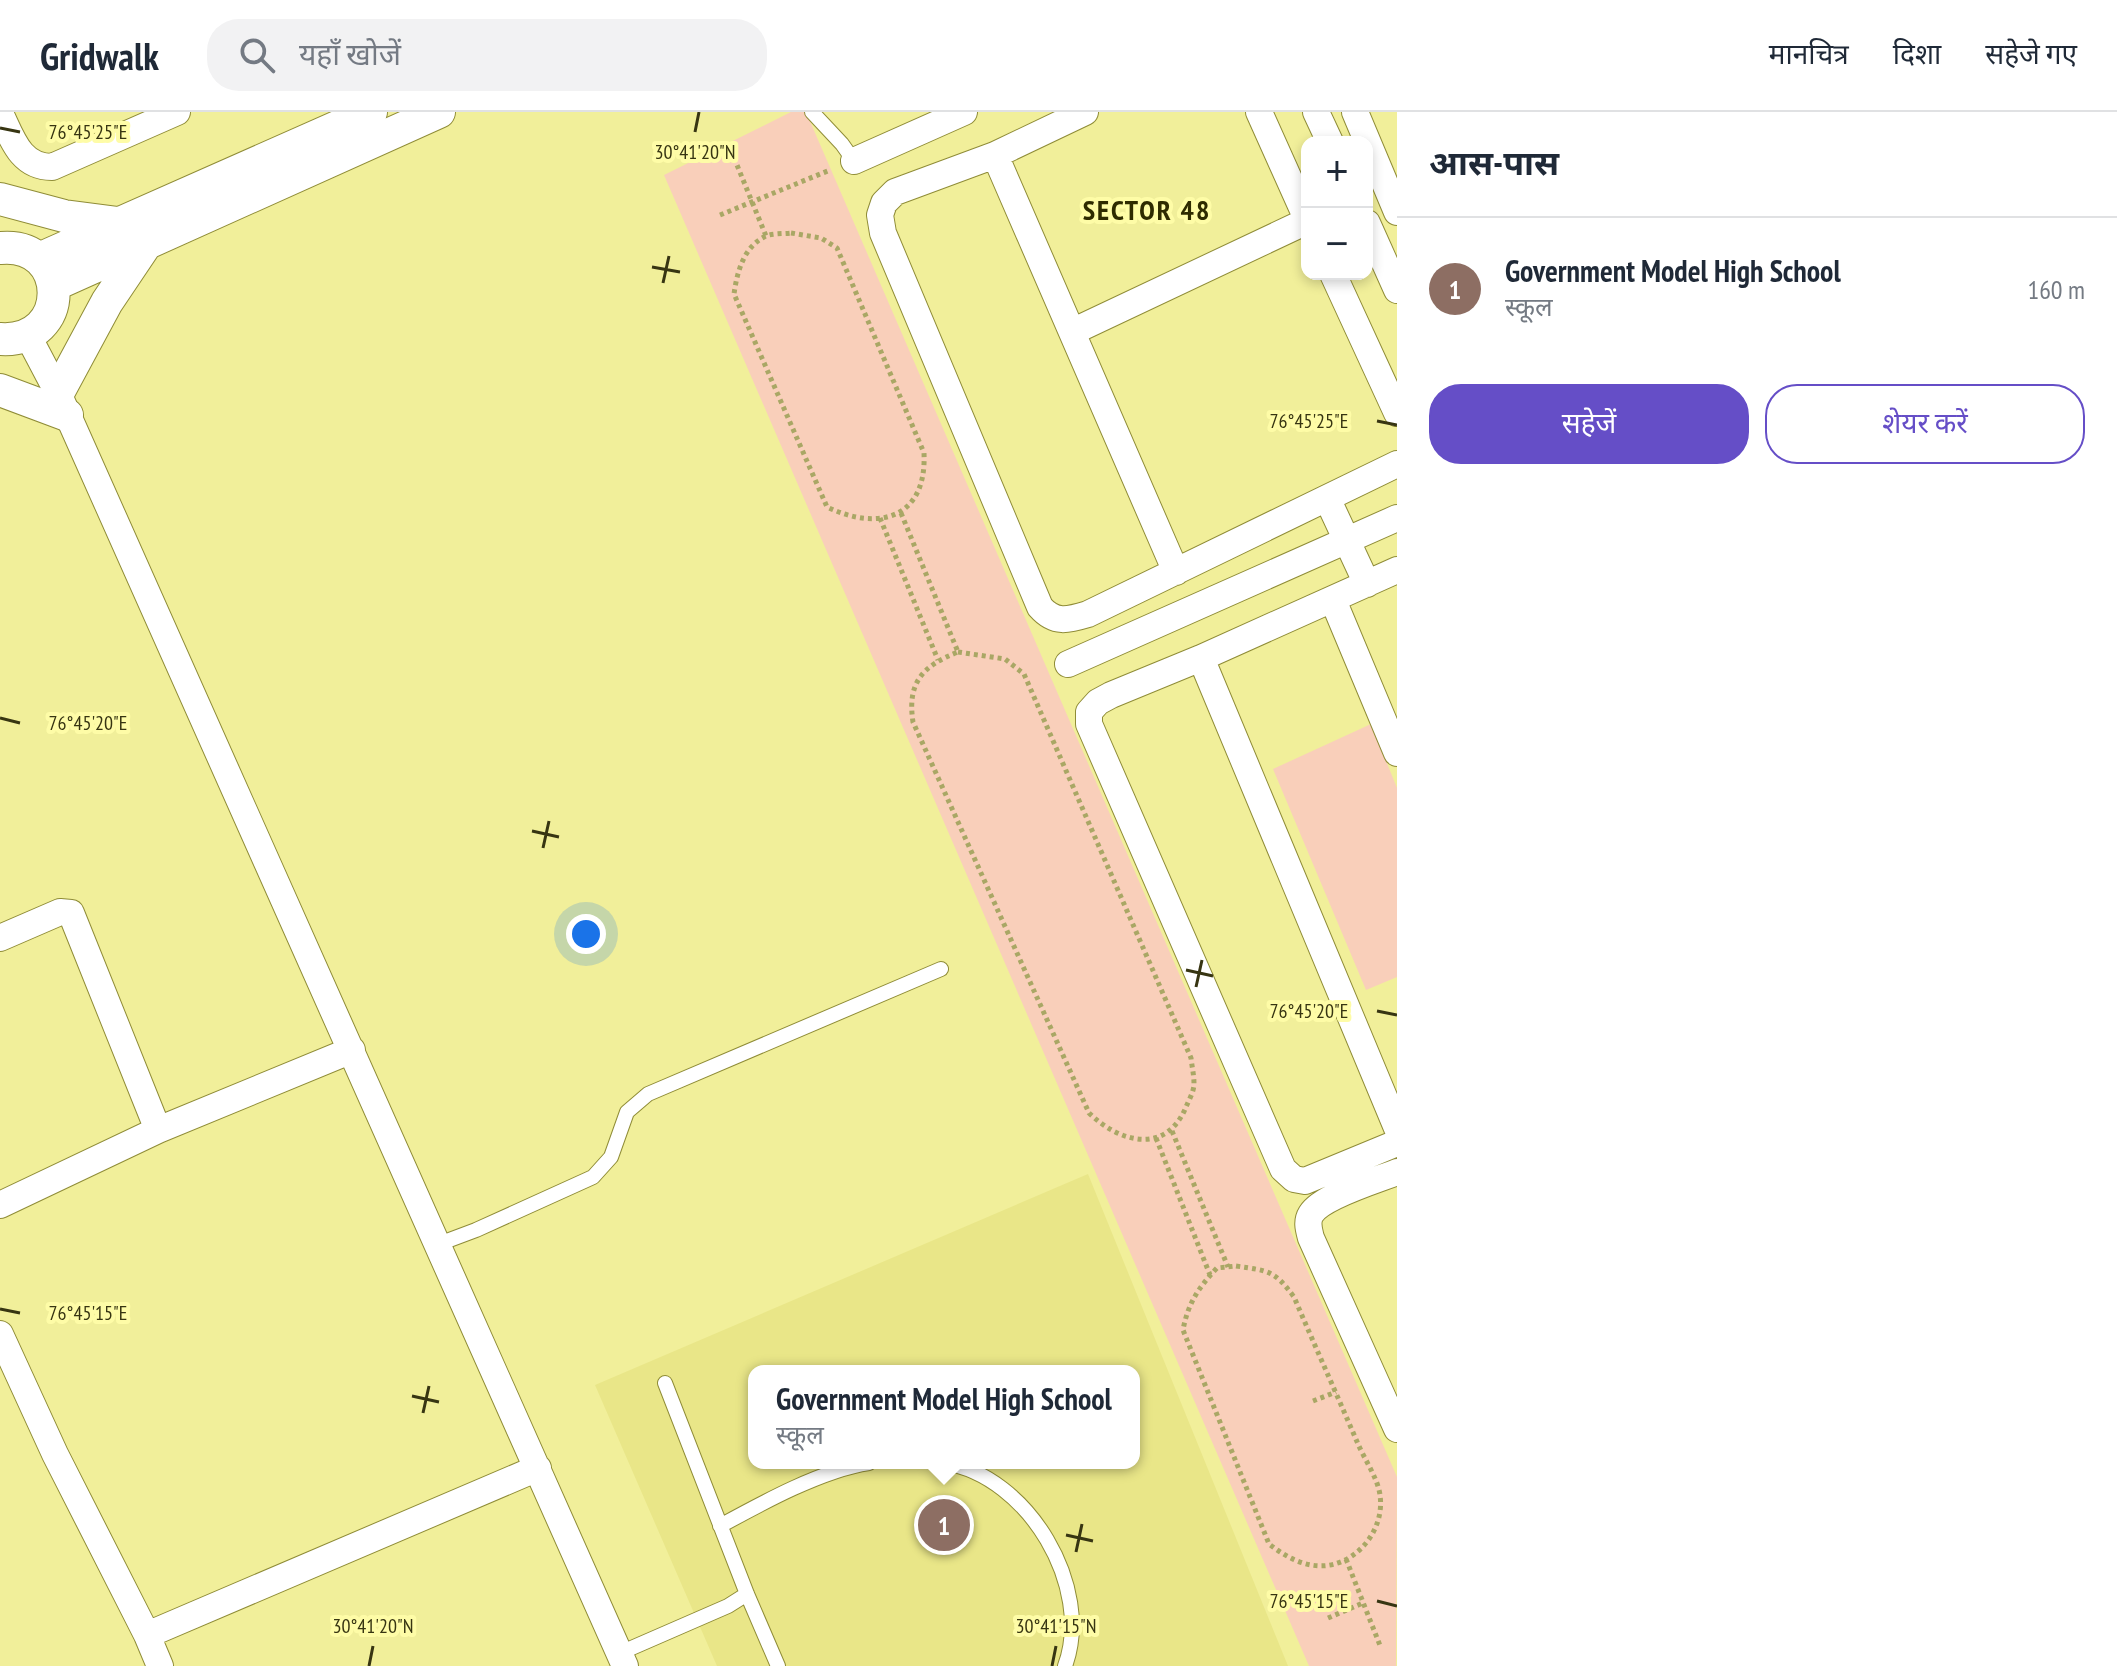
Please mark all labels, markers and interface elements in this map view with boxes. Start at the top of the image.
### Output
search box [207,19,767,91]
text: Gridwalk [40,31,159,80]
icon: search [235,33,279,77]
text: यहाँ खोजें [299,34,401,73]
text: मानचित्र [1769,35,1849,72]
text: दिशा [1893,35,1941,72]
text: सहेजे गए [1985,35,2077,72]
text: 76°45'25"E [49,119,127,145]
map controls [1301,136,1373,280]
button: + [1301,136,1373,208]
text: 30°41'20"N [655,139,735,165]
text: आस-पास [1429,140,1559,184]
district label: SECTOR 48 [1083,191,1211,228]
button: − [1301,208,1373,280]
text: Government Model High School [1505,251,1841,290]
text: 1 [1449,273,1461,306]
text: 160 m [2027,273,2085,306]
text: स्कूल [1505,290,1553,323]
button: सहेजें [1429,384,1749,464]
button: शेयर करें [1765,384,2085,464]
text: 76°45'25"E [1270,408,1348,434]
text: 76°45'20"E [49,710,127,736]
your location [566,914,606,954]
text: 76°45'20"E [1270,998,1348,1024]
text: 76°45'15"E [49,1300,127,1326]
popup [748,1365,1140,1469]
text: Government Model High School [776,1379,1112,1418]
text: स्कूल [776,1418,824,1451]
pin: 1 [918,1495,970,1555]
text: 76°45'15"E [1270,1588,1348,1614]
text: 30°41'20"N [333,1613,413,1639]
text: 30°41'15"N [1016,1613,1096,1639]

